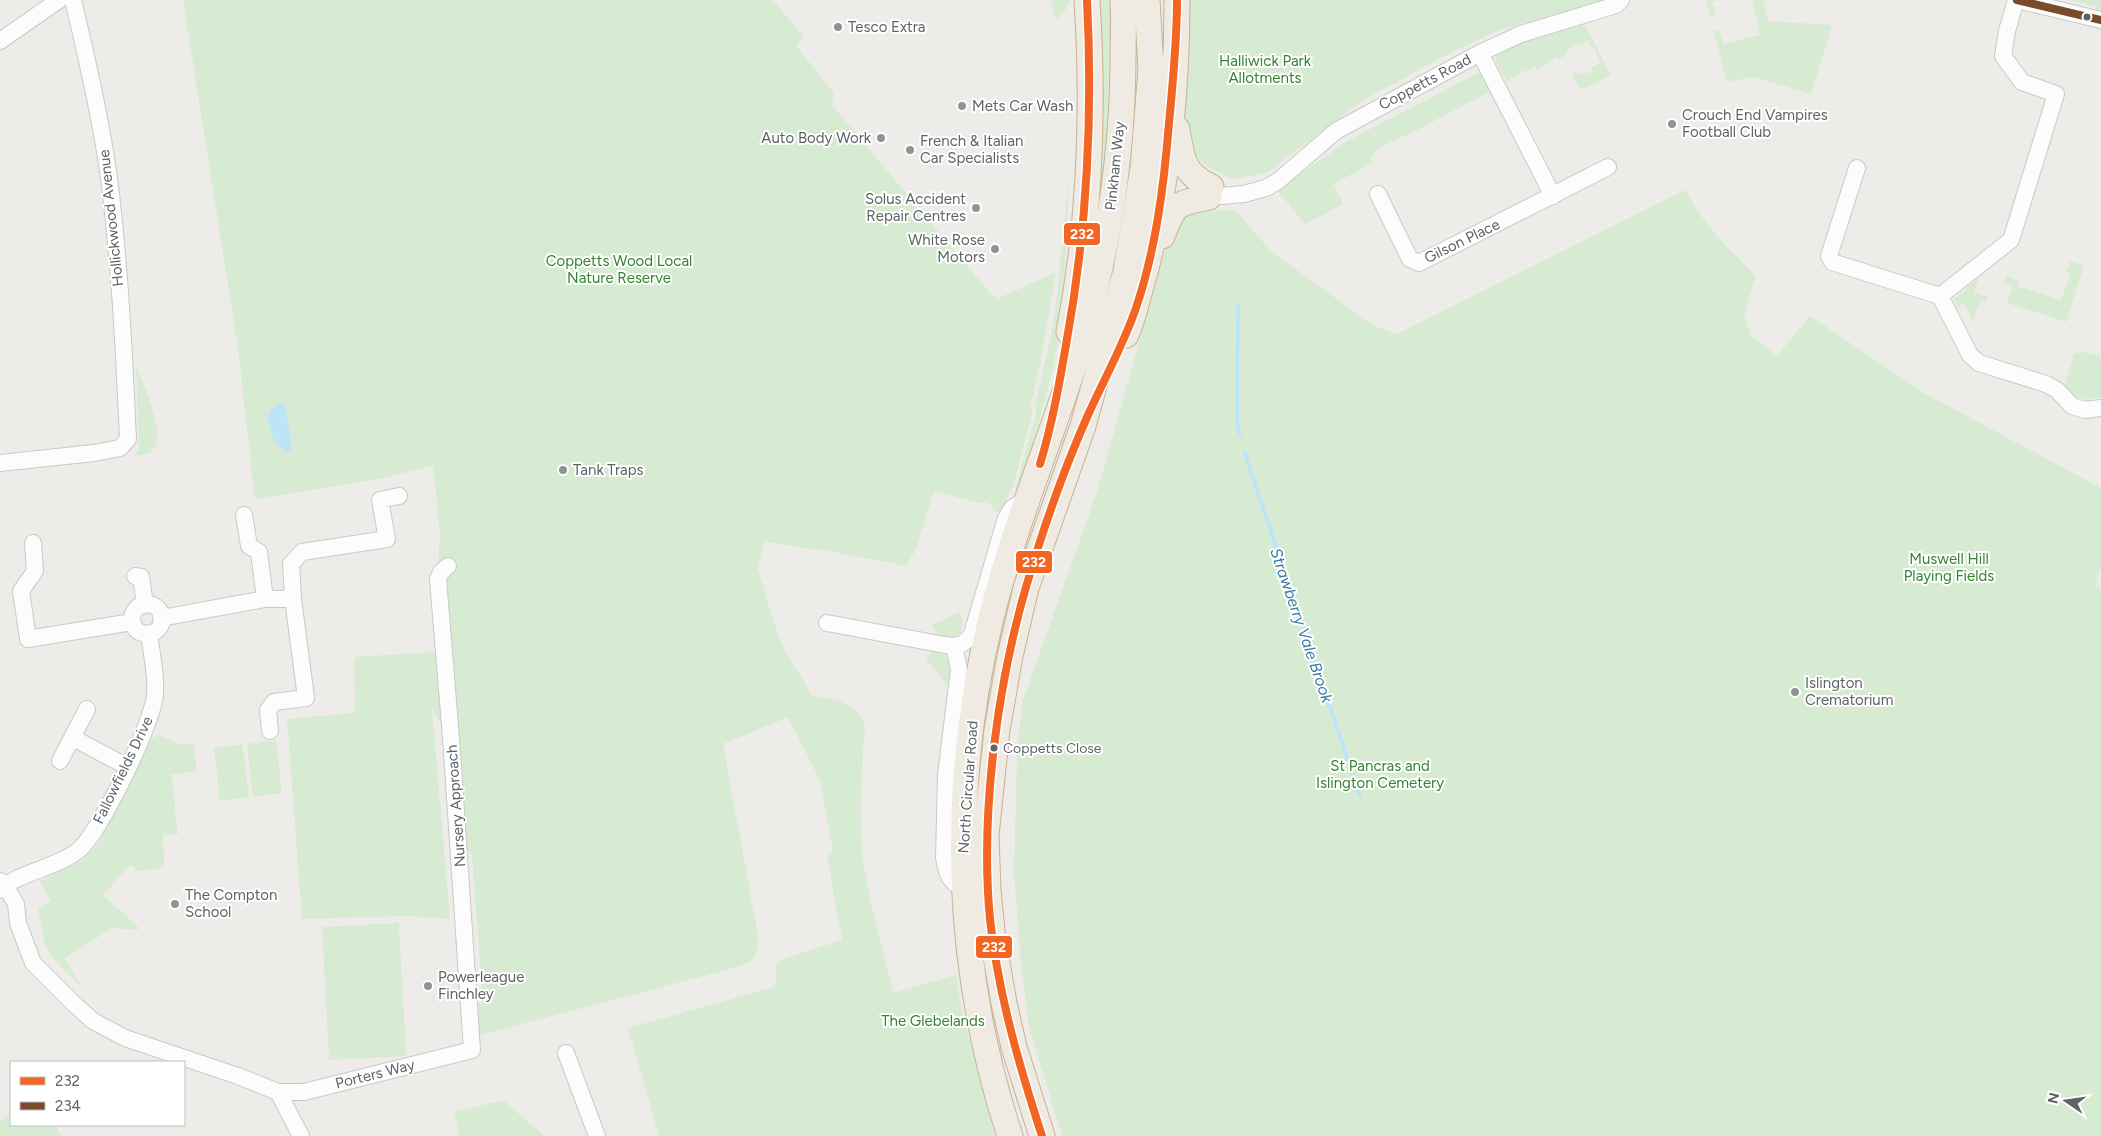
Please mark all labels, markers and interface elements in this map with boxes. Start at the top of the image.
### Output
unlabelled marker [2082,12,2092,22]
place label: Tesco Extra [848,18,925,36]
marker: Tesco Extra [832,21,844,33]
street label: Coppetts Road [1376,50,1474,114]
park label: Halliwick Park Allotments [1219,52,1312,87]
place label: Mets Car Wash [972,97,1073,115]
marker: Mets Car Wash [956,100,968,112]
place label: Crouch End Vampires Football Club [1682,106,1828,141]
marker: Crouch End Vampires Football Club [1666,118,1678,130]
street label: Pinkham Way [1101,120,1129,211]
place label: Auto Body Work [761,129,872,147]
marker: Auto Body Work [875,132,887,144]
place label: French & Italian Car Specialists [920,132,1023,167]
marker: French & Italian Car Specialists [904,144,916,156]
street label: Hollickwood Avenue [95,149,127,287]
place label: Solus Accident Repair Centres [865,190,966,225]
marker: Solus Accident Repair Centres [970,202,982,214]
street label: Gilson Place [1421,215,1503,267]
line badge: 232 [1063,222,1101,246]
text: 232 [1070,226,1094,243]
place label: White Rose Motors [908,231,985,266]
marker: White Rose Motors [989,243,1001,255]
park label: Coppetts Wood Local Nature Reserve [546,252,692,287]
place label: Tank Traps [573,461,644,479]
marker: Tank Traps [557,464,569,476]
water label: Strawberry Vale Brook [1266,545,1337,706]
line badge: 232 [1015,550,1053,574]
park label: Muswell Hill Playing Fields [1904,550,1994,585]
text: 232 [1022,554,1046,571]
place label: Islington Crematorium [1805,674,1894,709]
marker: Islington Crematorium [1789,686,1801,698]
street label: Fallowfields Drive [89,713,157,827]
street label: North Circular Road [954,720,982,854]
place label: Coppetts Close [1003,740,1102,757]
marker: Coppetts Close [989,743,999,753]
street label: Nursery Approach [443,744,469,868]
park label: St Pancras and Islington Cemetery [1316,757,1444,792]
place label: The Compton School [185,886,277,921]
marker: The Compton School [169,898,181,910]
line badge: 232 [975,935,1013,959]
text: 232 [982,939,1006,956]
place label: Powerleague Finchley [438,968,524,1003]
marker: Powerleague Finchley [422,980,434,992]
park label: The Glebelands [881,1012,985,1030]
street label: Porters Way [333,1055,417,1093]
legend [10,1061,185,1126]
text: 232 [55,1072,80,1090]
north arrow [2041,1076,2091,1126]
text: N [2044,1091,2063,1105]
text: 234 [55,1097,81,1115]

